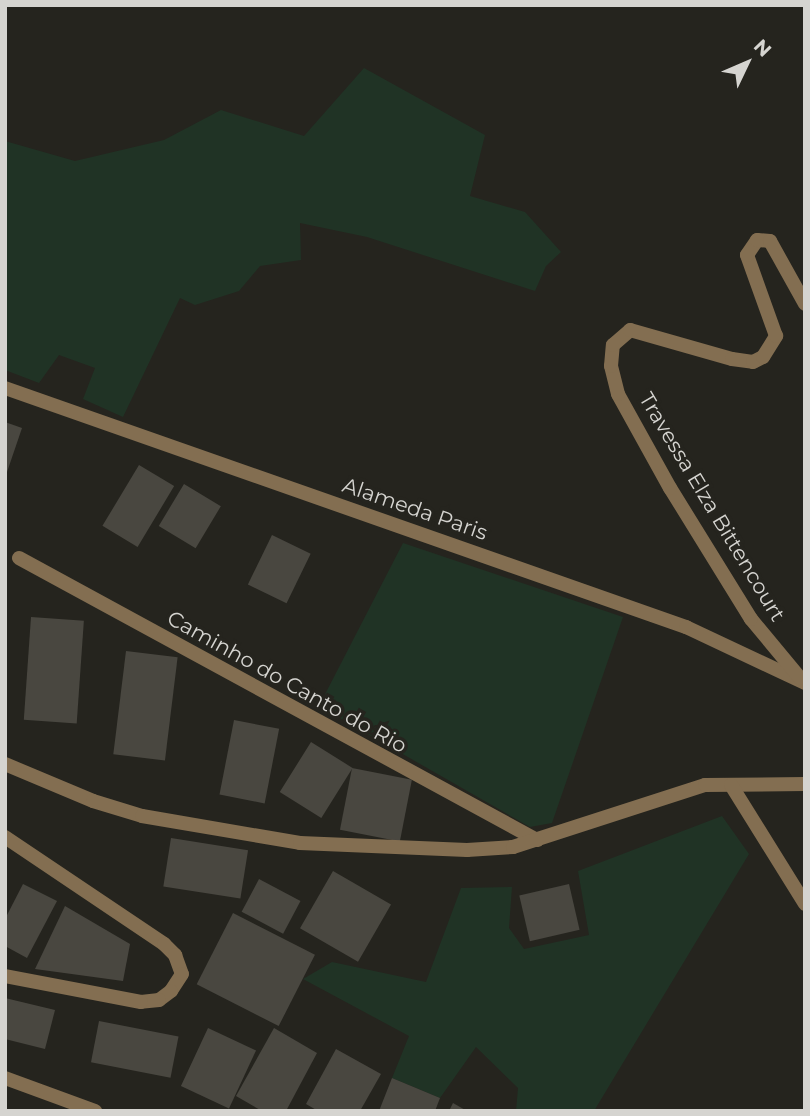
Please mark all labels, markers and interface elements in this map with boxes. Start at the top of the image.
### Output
north arrow [712,28,782,98]
text: N [749,35,776,62]
street label: Travessa Elza Bittencourt [634,388,790,626]
street label: Alameda Paris [339,472,491,546]
street label: Caminho do Canto do Rio [163,606,411,758]

